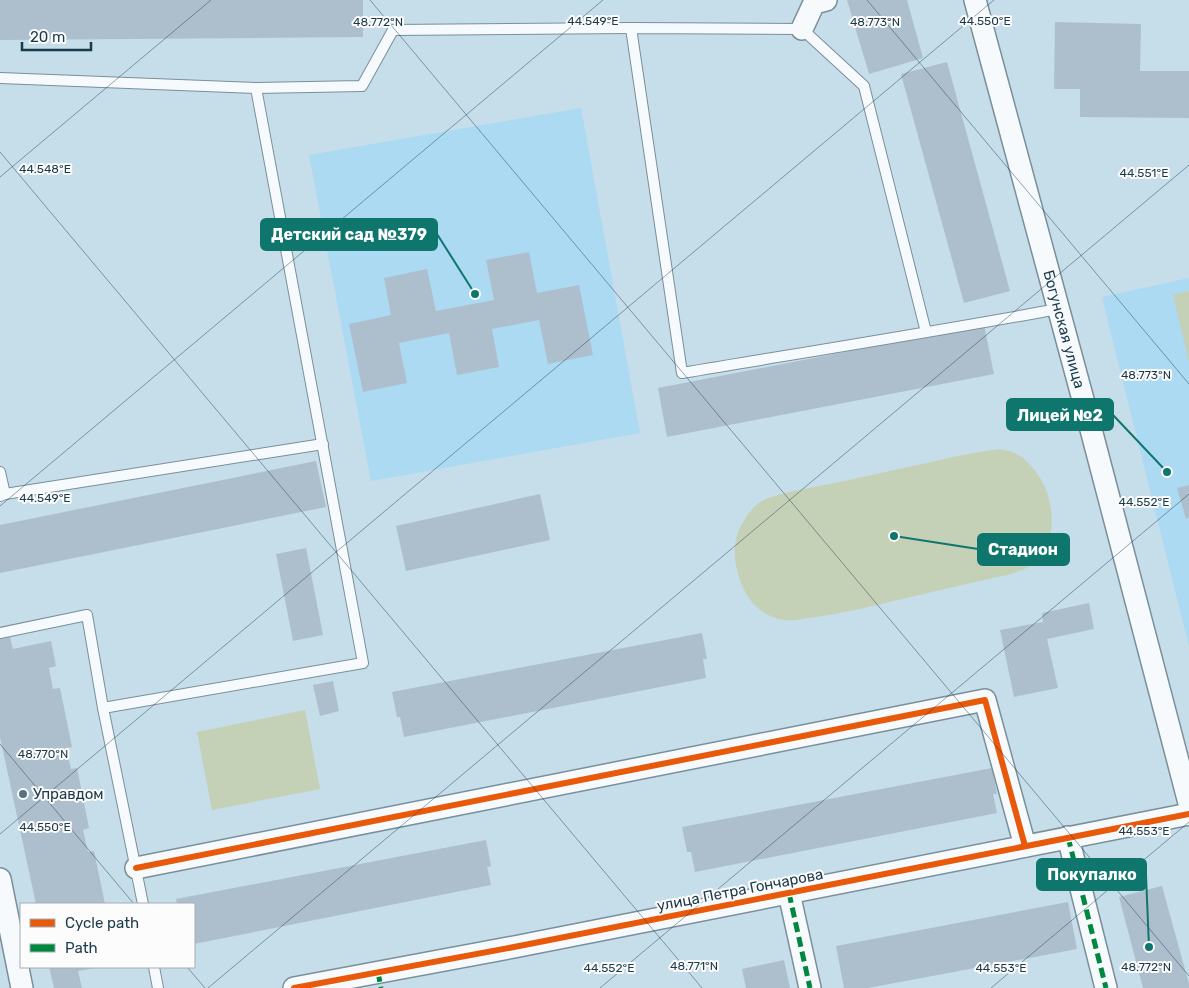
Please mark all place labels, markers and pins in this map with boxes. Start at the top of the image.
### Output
callout: Детский сад №379 [261,219,437,250]
callout: Лицей №2 [1007,399,1113,430]
callout: Стадион [978,534,1069,565]
place label: Управдом [33,785,104,803]
marker: Управдом [17,788,29,800]
callout: Покупалко [1037,859,1146,890]

